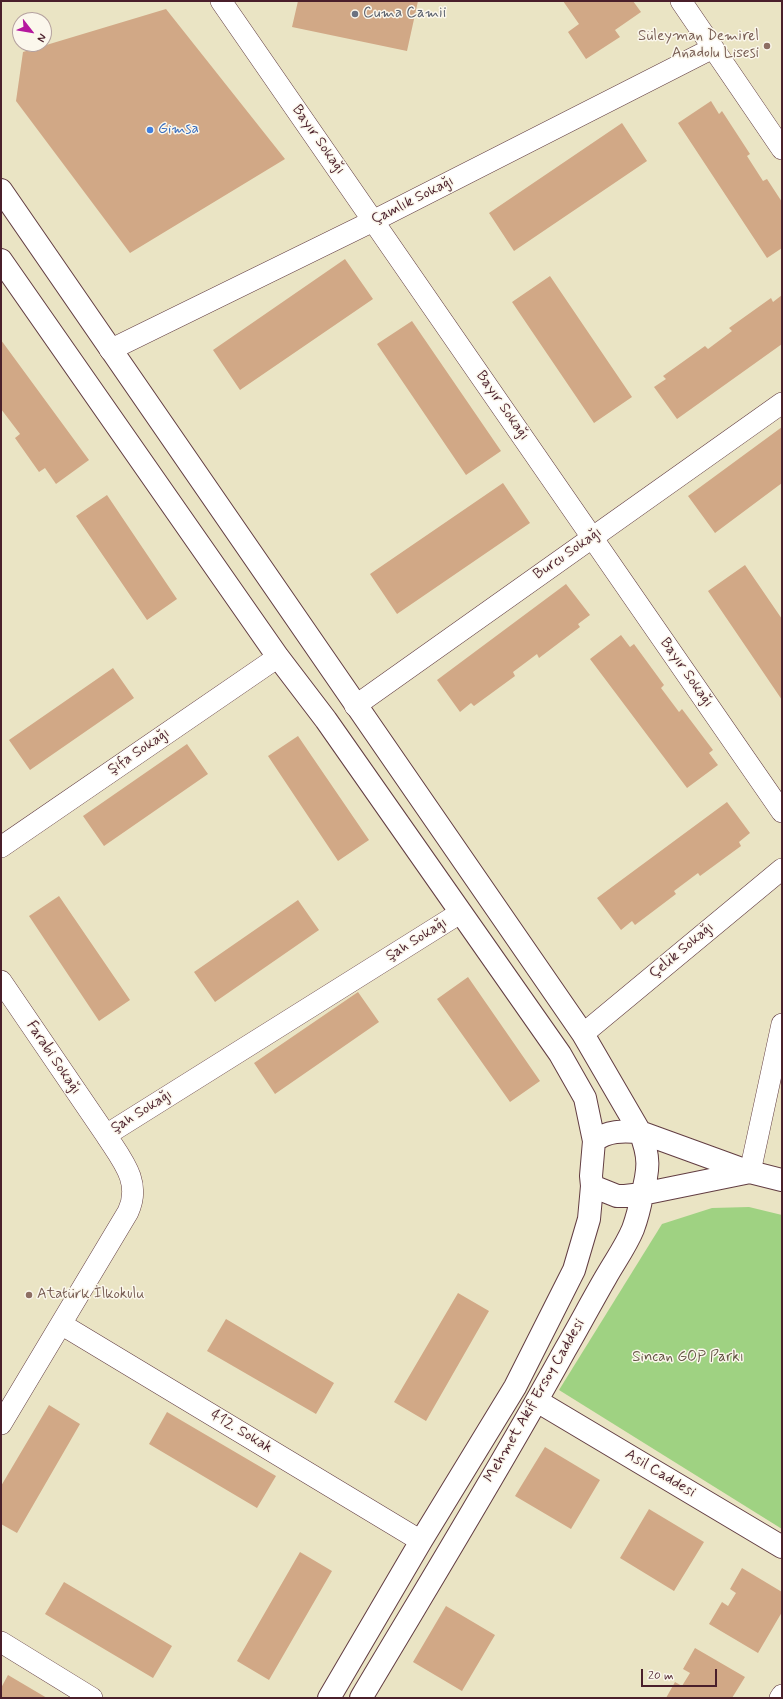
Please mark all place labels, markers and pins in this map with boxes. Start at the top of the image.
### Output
place label: Cuma Camii [363,5,446,23]
marker: Cuma Camii [350,9,360,19]
place label: Süleyman Demirel Anadolu Lisesi [638,28,759,63]
marker: Süleyman Demirel Anadolu Lisesi [762,41,772,51]
place label: Gimsa [158,121,199,139]
marker: Gimsa [145,125,155,135]
place label: Atatürk İlkokulu [37,1286,144,1304]
marker: Atatürk İlkokulu [24,1290,34,1300]

